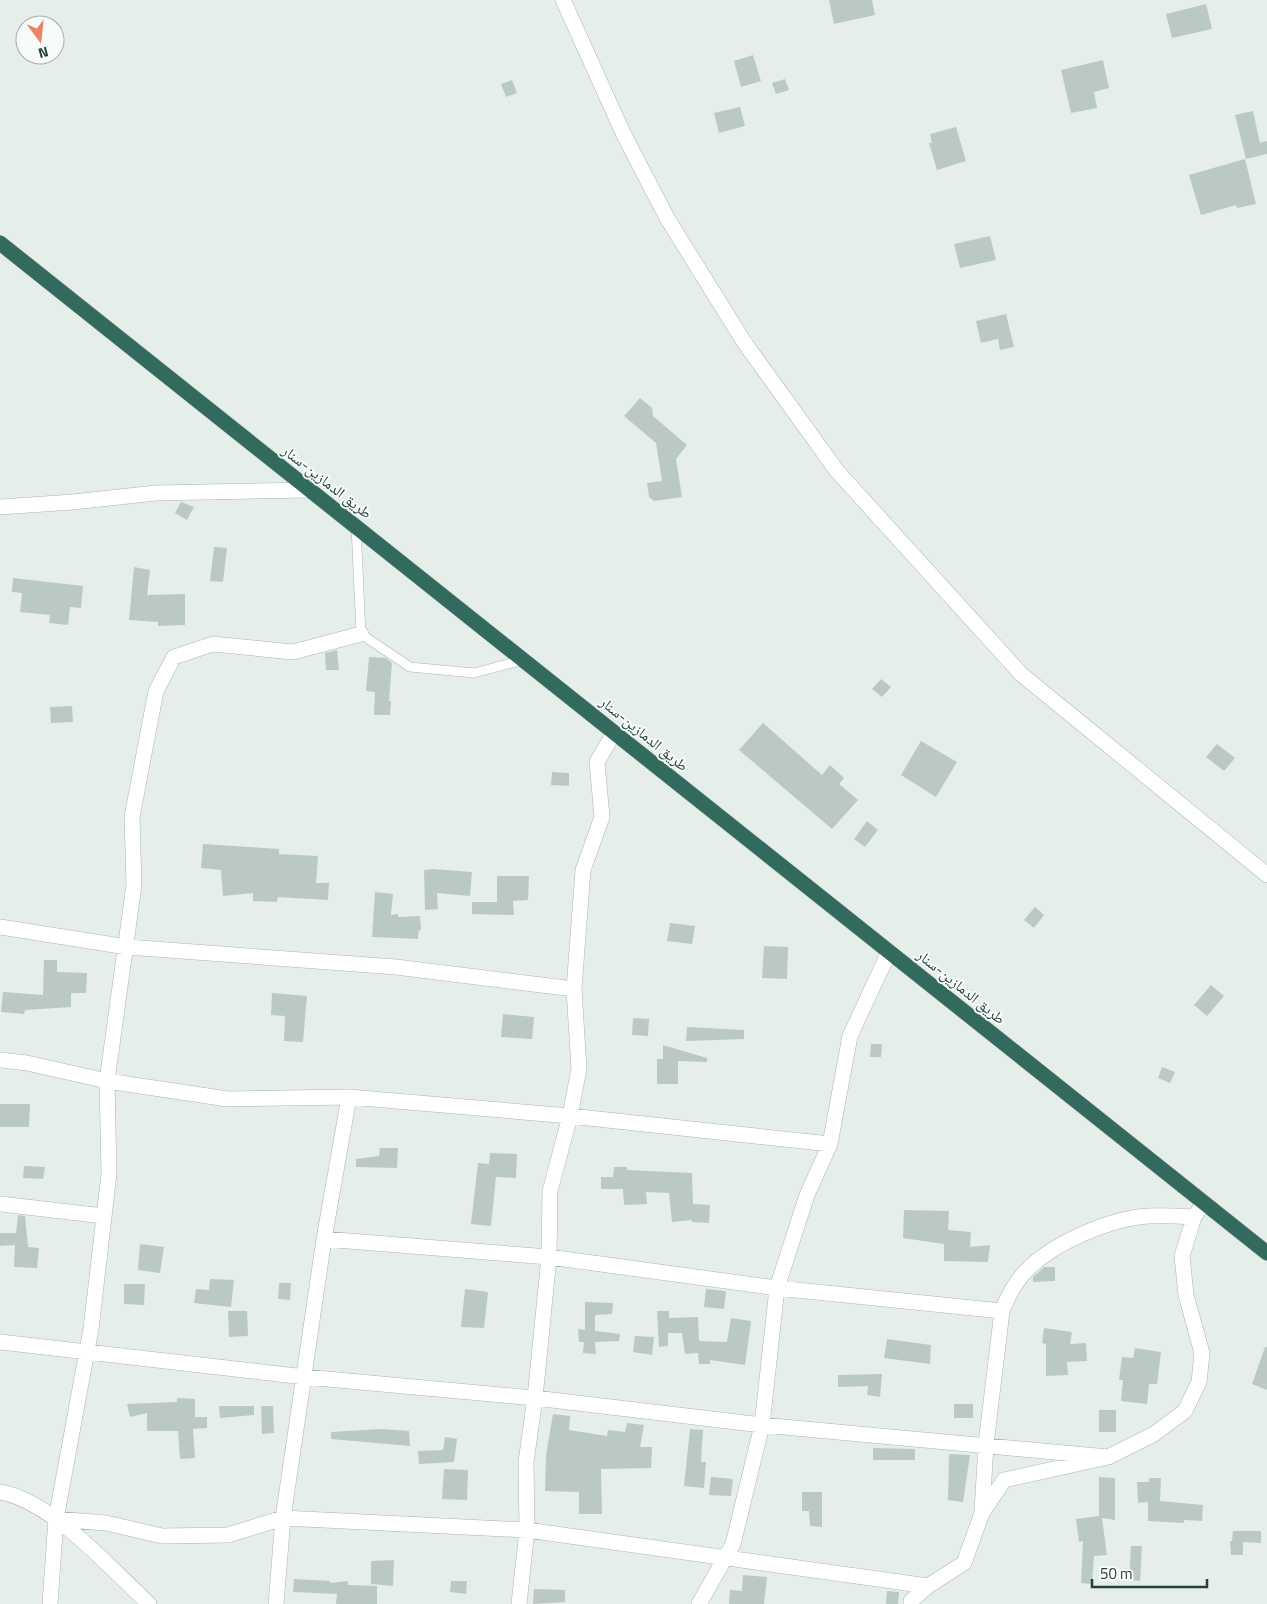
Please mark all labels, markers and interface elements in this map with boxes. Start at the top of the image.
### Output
north arrow [15,15,65,65]
text: N [36,42,51,64]
street label: طريق الدمازين-سنار [277,438,377,524]
street label: طريق الدمازين-سنار [594,690,694,777]
street label: طريق الدمازين-سنار [911,943,1011,1030]
scale bar [1092,1556,1207,1588]
text: 50 m [1100,1562,1133,1585]

